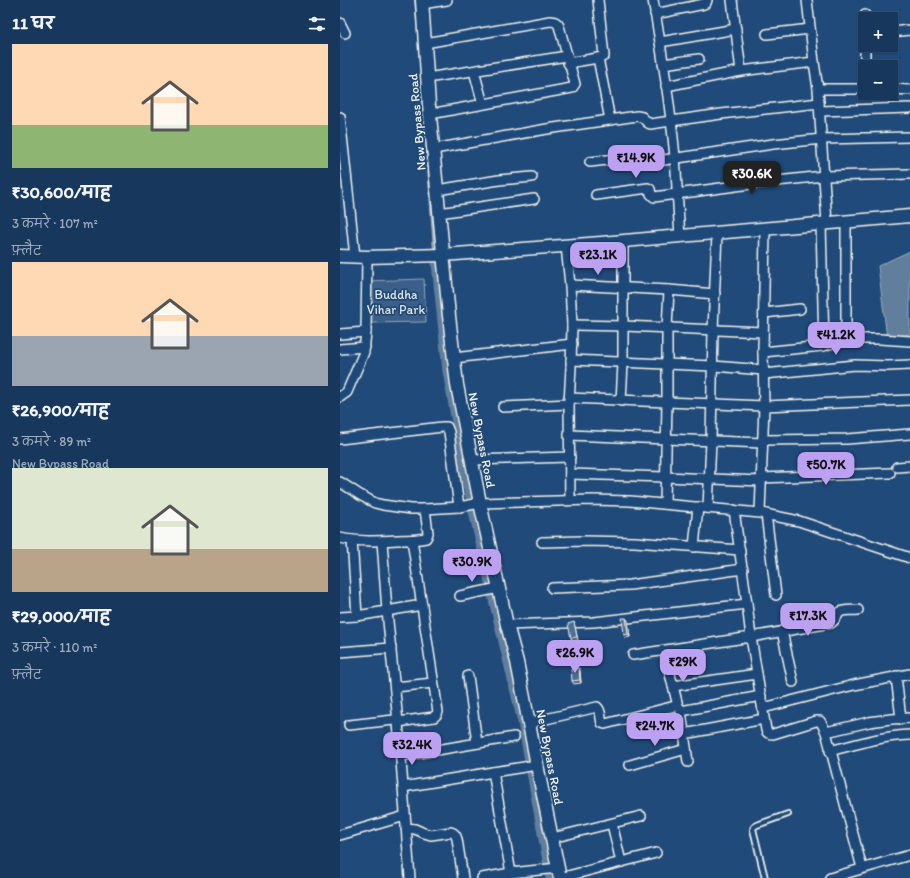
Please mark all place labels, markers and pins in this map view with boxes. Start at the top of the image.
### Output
pin: ₹14.9K [603,145,669,179]
pin: ₹30.6K [719,161,785,195]
pin: ₹23.1K [565,242,631,276]
pin: ₹41.2K [803,322,869,356]
pin: ₹50.7K [793,452,859,486]
pin: ₹30.9K [439,549,505,583]
pin: ₹17.3K [775,603,841,637]
pin: ₹26.9K [542,640,608,674]
pin: ₹29K [659,649,707,683]
pin: ₹24.7K [622,713,688,747]
pin: ₹32.4K [379,732,445,766]

